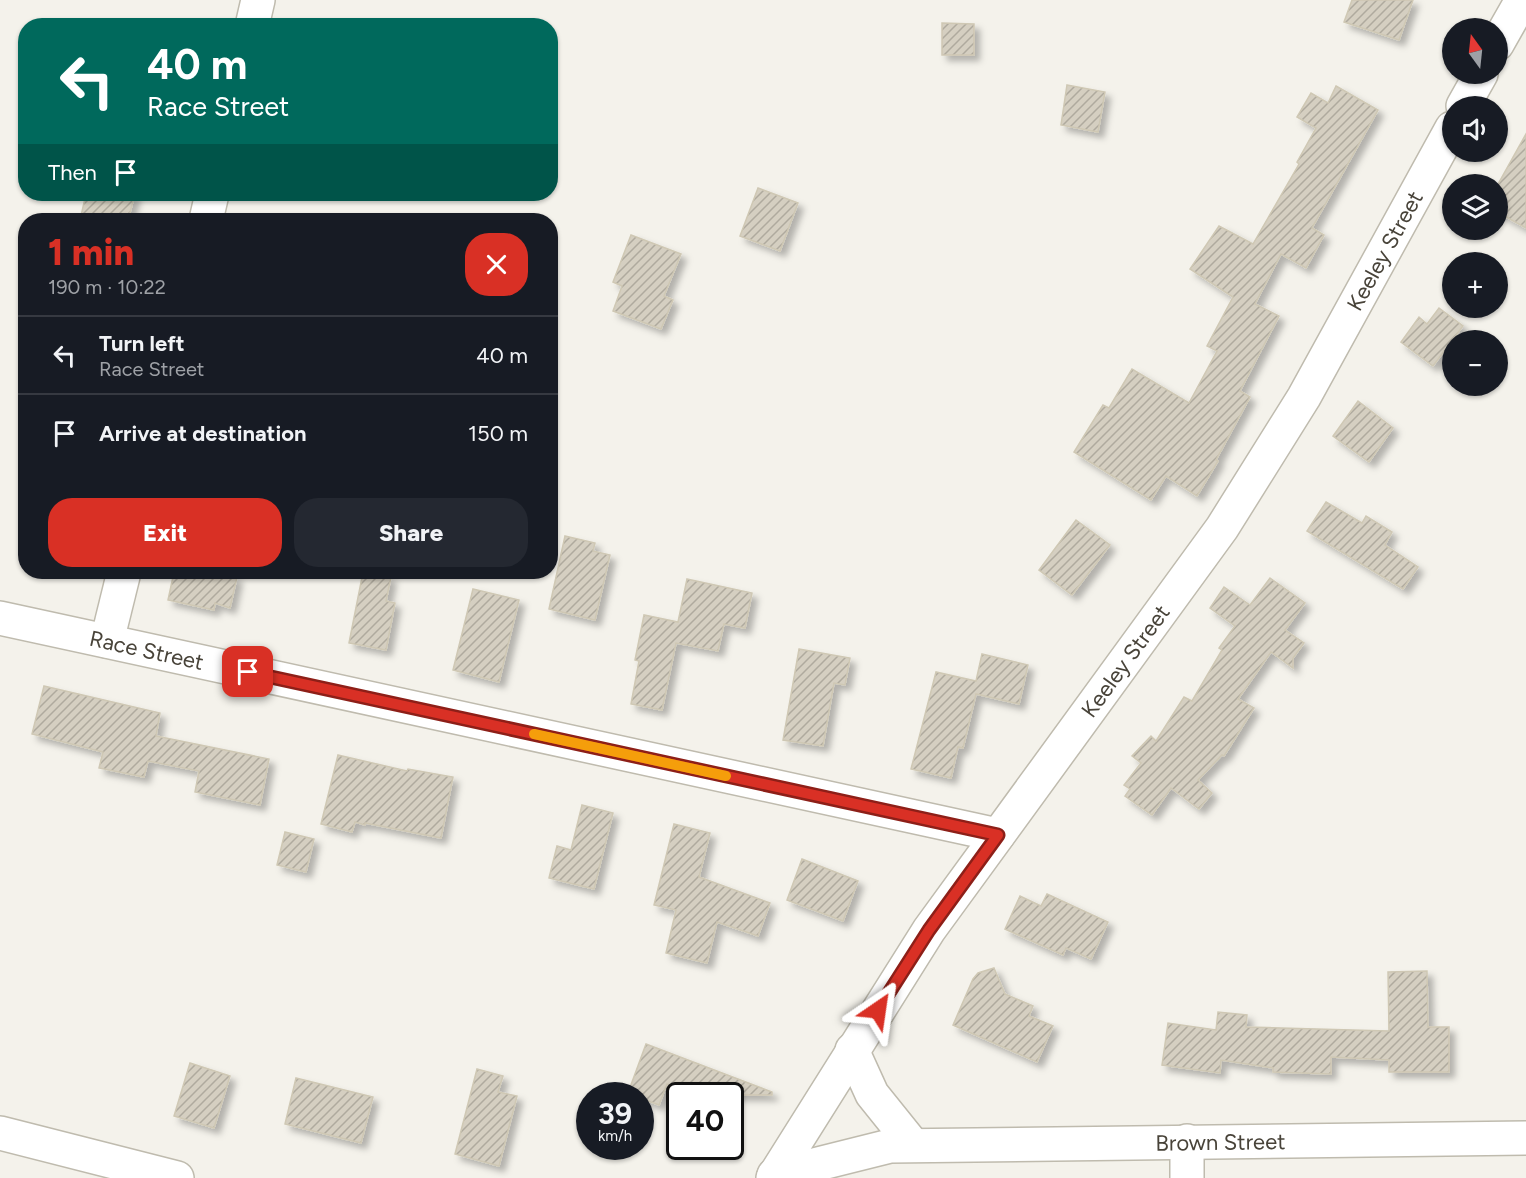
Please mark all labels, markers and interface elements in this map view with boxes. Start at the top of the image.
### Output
north arrow [1442,18,1508,84]
map controls [1442,18,1508,396]
text: 40 m [147,39,247,90]
icon: left [48,42,126,120]
text: Race Street [147,90,289,123]
button: sound [1442,96,1508,162]
icon: arrive [109,156,142,189]
text: Then [48,159,97,186]
button: layers [1442,174,1508,240]
street label: Keeley Street [1341,186,1429,315]
text: 1 min [48,231,134,274]
button: close [465,233,528,296]
button: + [1442,252,1508,318]
text: 190 m · 10:22 [48,275,166,299]
text: Turn left [99,330,185,357]
button: − [1442,330,1508,396]
icon: left [48,339,81,372]
text: 40 m [476,342,528,369]
text: Race Street [99,357,204,381]
icon: arrive [48,417,81,450]
text: Arrive at destination [99,420,307,447]
text: 150 m [468,420,528,447]
button: Exit [48,498,282,567]
button: Share [294,498,528,567]
street label: Keeley Street [1076,600,1175,723]
street label: Race Street [87,625,206,676]
pin [222,646,273,697]
icon: arrive [231,655,264,688]
position arrow [846,978,910,1042]
speed limit sign: 40 [666,1082,744,1160]
text: 39 [598,1095,632,1132]
text: km/h [598,1127,632,1145]
street label: Brown Street [1155,1128,1286,1157]

